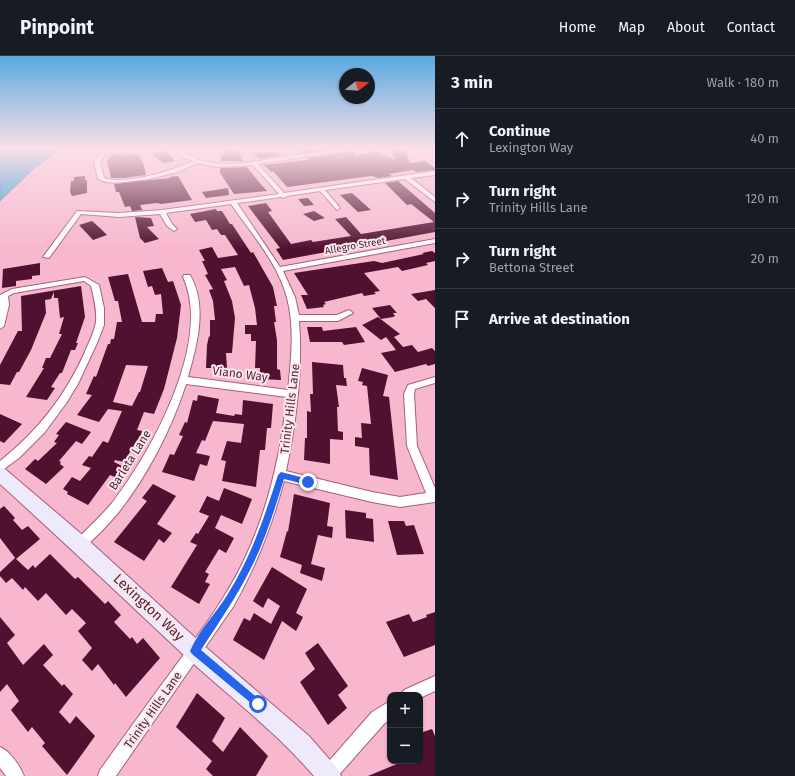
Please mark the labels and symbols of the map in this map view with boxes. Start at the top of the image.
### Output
north arrow [339,68,375,104]
street label: Allegro Street [324,235,387,257]
street label: Trinity Hills Lane [278,363,302,455]
street label: Viano Way [212,364,269,384]
street label: Barleta Lane [106,427,154,493]
route end [299,473,317,491]
street label: Lexington Way [110,570,188,645]
street label: Trinity Hills Lane [121,669,185,751]
route start [249,695,267,713]

